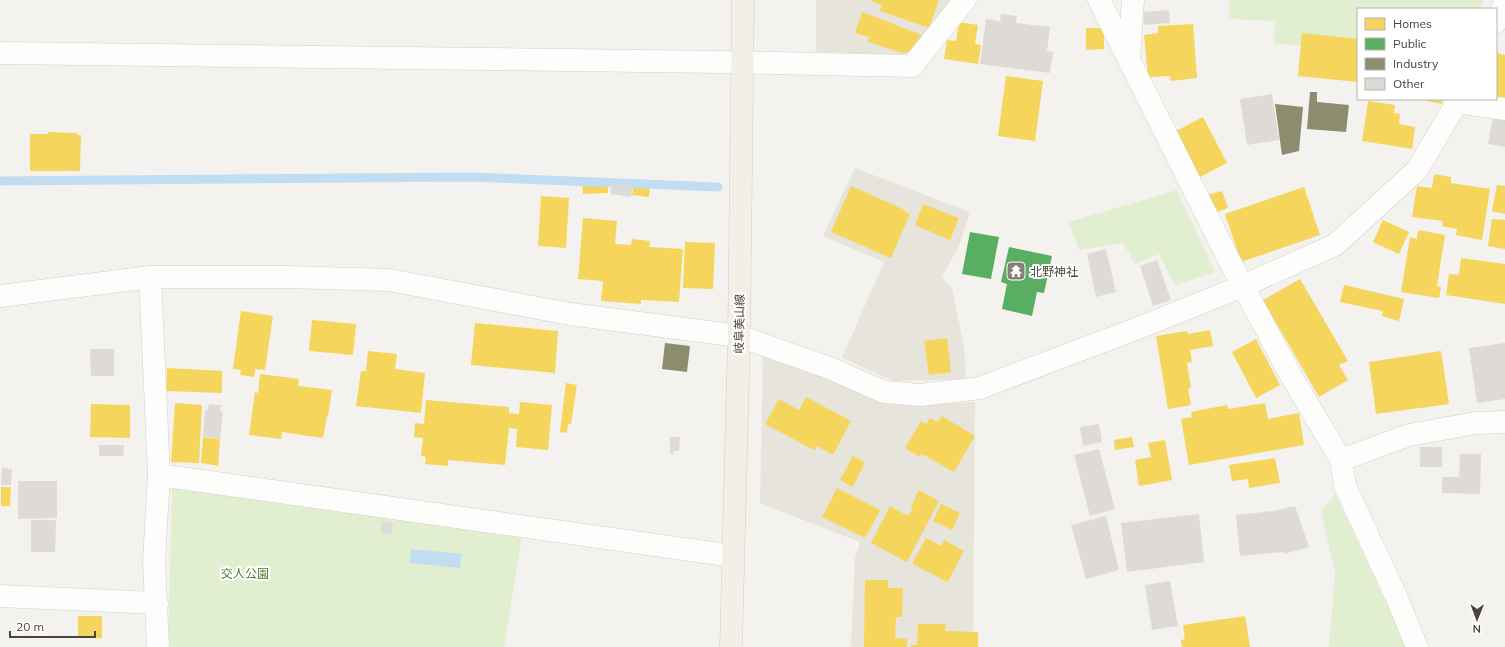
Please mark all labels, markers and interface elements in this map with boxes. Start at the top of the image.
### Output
legend [1357,8,1497,100]
text: Homes [1393,16,1432,31]
text: Public [1393,36,1427,51]
text: Industry [1393,56,1439,71]
text: Other [1393,76,1425,91]
temple icon: 北野神社 [1005,260,1027,282]
place label: 北野神社 [1030,264,1078,279]
street label: 岐阜美山線 [731,294,747,354]
park label: 交人公園 [221,566,269,581]
north arrow [1457,599,1497,639]
scale bar [10,613,95,639]
text: 20 m [16,619,44,634]
text: N [1473,622,1481,636]

